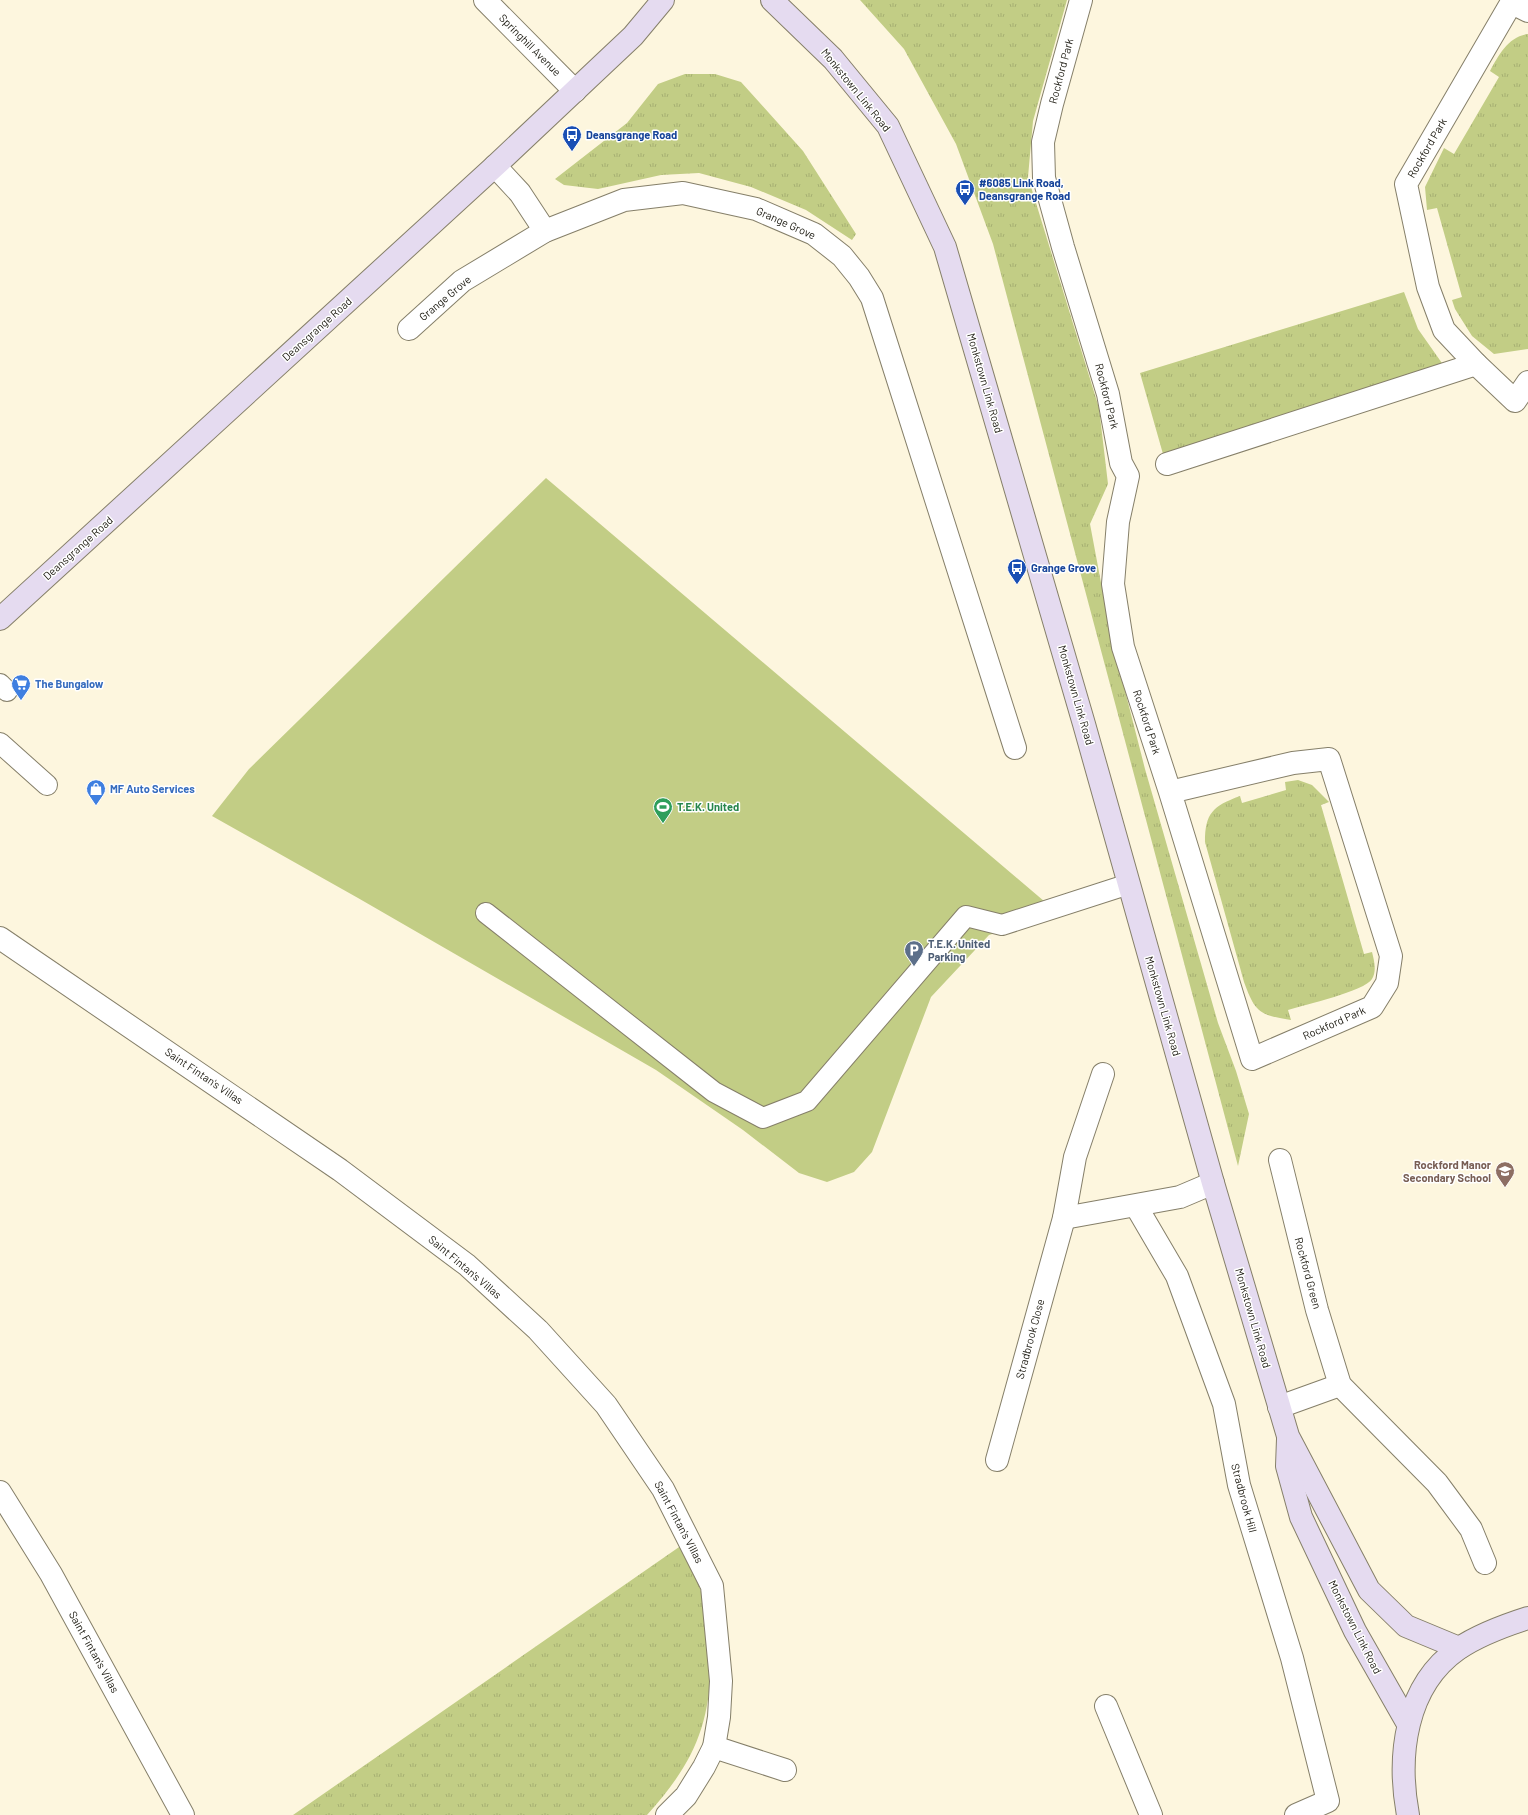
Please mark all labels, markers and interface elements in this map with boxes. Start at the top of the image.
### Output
street label: Springhill Avenue [497,11,564,78]
street label: Rockford Park [1046,36,1076,105]
street label: Monkstown Link Road [819,45,894,134]
street label: Rockford Park [1404,115,1449,180]
bus stop icon: Deansgrange Road [561,124,583,152]
place label: Deansgrange Road [586,128,677,141]
place label: #6085 Link Road, Deansgrange Road [979,176,1070,202]
bus stop icon: #6085 Link Road, Deansgrange Road [954,178,976,206]
street label: Grange Grove [755,204,818,241]
street label: Grange Grove [416,272,473,323]
street label: Deansgrange Road [279,294,354,363]
street label: Monkstown Link Road [965,331,1006,434]
street label: Rockford Park [1093,362,1122,430]
street label: Deansgrange Road [40,513,115,582]
bus stop icon: Grange Grove [1006,557,1028,585]
place label: Grange Grove [1031,561,1096,574]
street label: Monkstown Link Road [1056,643,1097,746]
supermarket icon: The Bungalow [10,673,32,701]
place label: The Bungalow [35,677,104,690]
street label: Rockford Park [1131,688,1164,756]
shop icon: MF Auto Services [85,778,107,806]
place label: MF Auto Services [110,782,195,795]
sports icon: T.E.K. United [652,796,674,824]
place label: T.E.K. United [677,800,739,813]
place label: T.E.K. United Parking [928,937,990,963]
parking icon: T.E.K. United Parking [903,939,925,967]
street label: Monkstown Link Road [1143,954,1184,1057]
street label: Rockford Park [1301,1003,1368,1042]
street label: Saint Fintan's Villas [163,1045,246,1106]
place label: Rockford Manor Secondary School [1403,1158,1492,1184]
school or university icon: Rockford Manor Secondary School [1494,1160,1516,1188]
street label: Saint Fintan's Villas [426,1232,504,1301]
street label: Rockford Green [1293,1236,1324,1310]
street label: Monkstown Link Road [1233,1266,1274,1369]
street label: Stradbrook Close [1013,1297,1046,1380]
street label: Stradbrook Hill [1229,1462,1260,1534]
street label: Saint Fintan's Villas [652,1478,707,1565]
street label: Monkstown Link Road [1326,1578,1385,1676]
street label: Saint Fintan's Villas [67,1609,122,1695]

